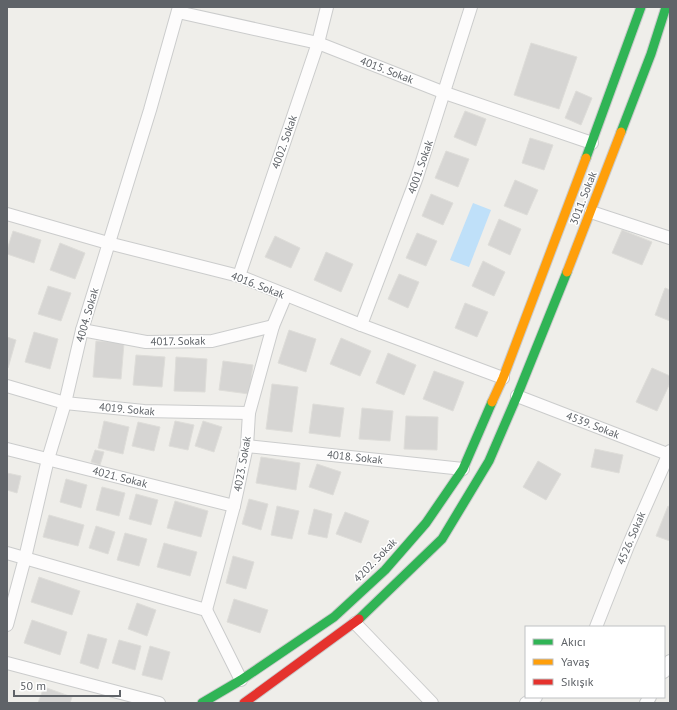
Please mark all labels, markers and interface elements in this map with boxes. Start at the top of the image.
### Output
street label: 4015. Sokak [358,53,416,87]
street label: 4002. Sokak [268,112,300,171]
street label: 4001. Sokak [404,137,436,196]
street label: 3011. Sokak [566,169,600,227]
street label: 4016. Sokak [229,268,287,302]
street label: 4004. Sokak [73,285,102,344]
street label: 4017. Sokak [150,334,206,348]
street label: 4019. Sokak [98,400,156,418]
street label: 4539. Sokak [564,408,622,442]
street label: 4023. Sokak [230,434,254,493]
street label: 4018. Sokak [326,447,384,467]
street label: 4021. Sokak [91,463,150,491]
street label: 4526. Sokak [614,509,649,567]
street label: 4202. Sokak [350,534,400,585]
legend [525,626,665,698]
text: Akıcı [561,634,586,649]
text: Yavaş [561,654,590,669]
scale bar [14,672,120,698]
text: Sıkışık [561,674,594,689]
text: 50 m [20,678,46,693]

